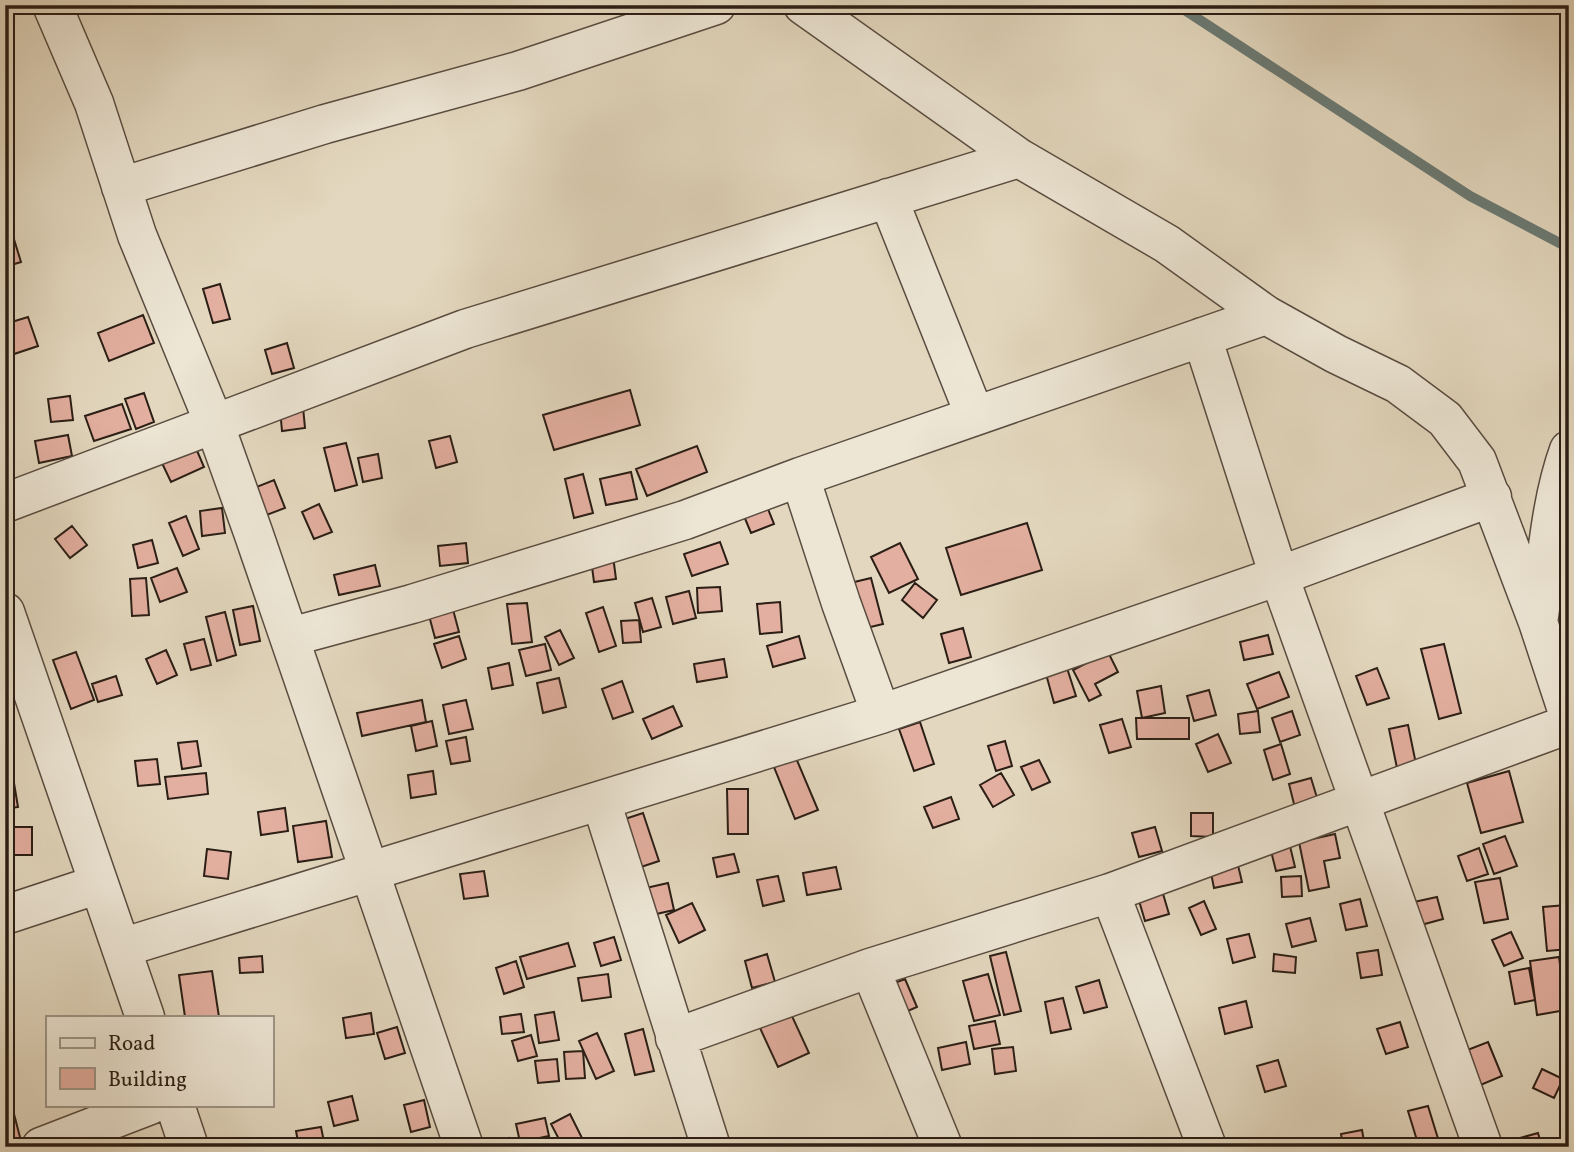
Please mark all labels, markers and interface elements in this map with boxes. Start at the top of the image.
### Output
legend [46,1016,273,1106]
text: Road [108,1030,155,1059]
text: Building [108,1066,187,1095]

